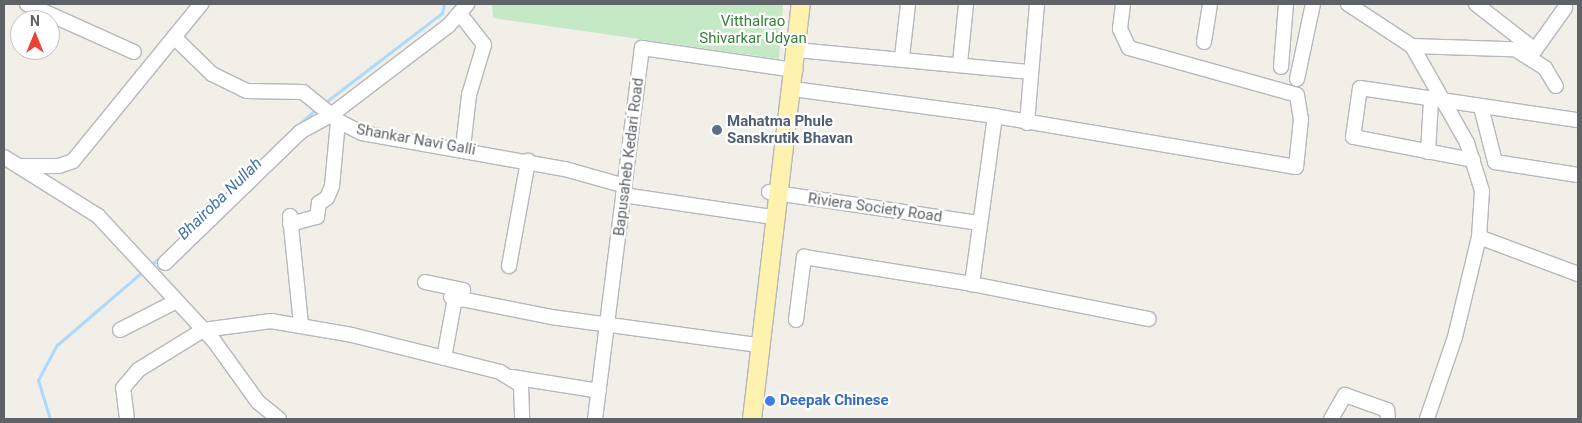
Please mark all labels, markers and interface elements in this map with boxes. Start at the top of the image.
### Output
north arrow [10,10,60,60]
park label: Vitthalrao Shivarkar Udyan [699,12,807,47]
text: N [30,13,40,29]
street label: Bapusaheb Kedari Road [610,77,648,237]
place label: Mahatma Phule Sanskrutik Bhavan [727,112,853,147]
street label: Shankar Navi Galli [355,121,477,159]
marker: Mahatma Phule Sanskrutik Bhavan [711,124,723,136]
water label: Bhairoba Nullah [174,154,266,244]
street label: Riviera Society Road [807,190,943,226]
place label: Deepak Chinese [780,392,889,410]
marker: Deepak Chinese [764,395,776,407]

